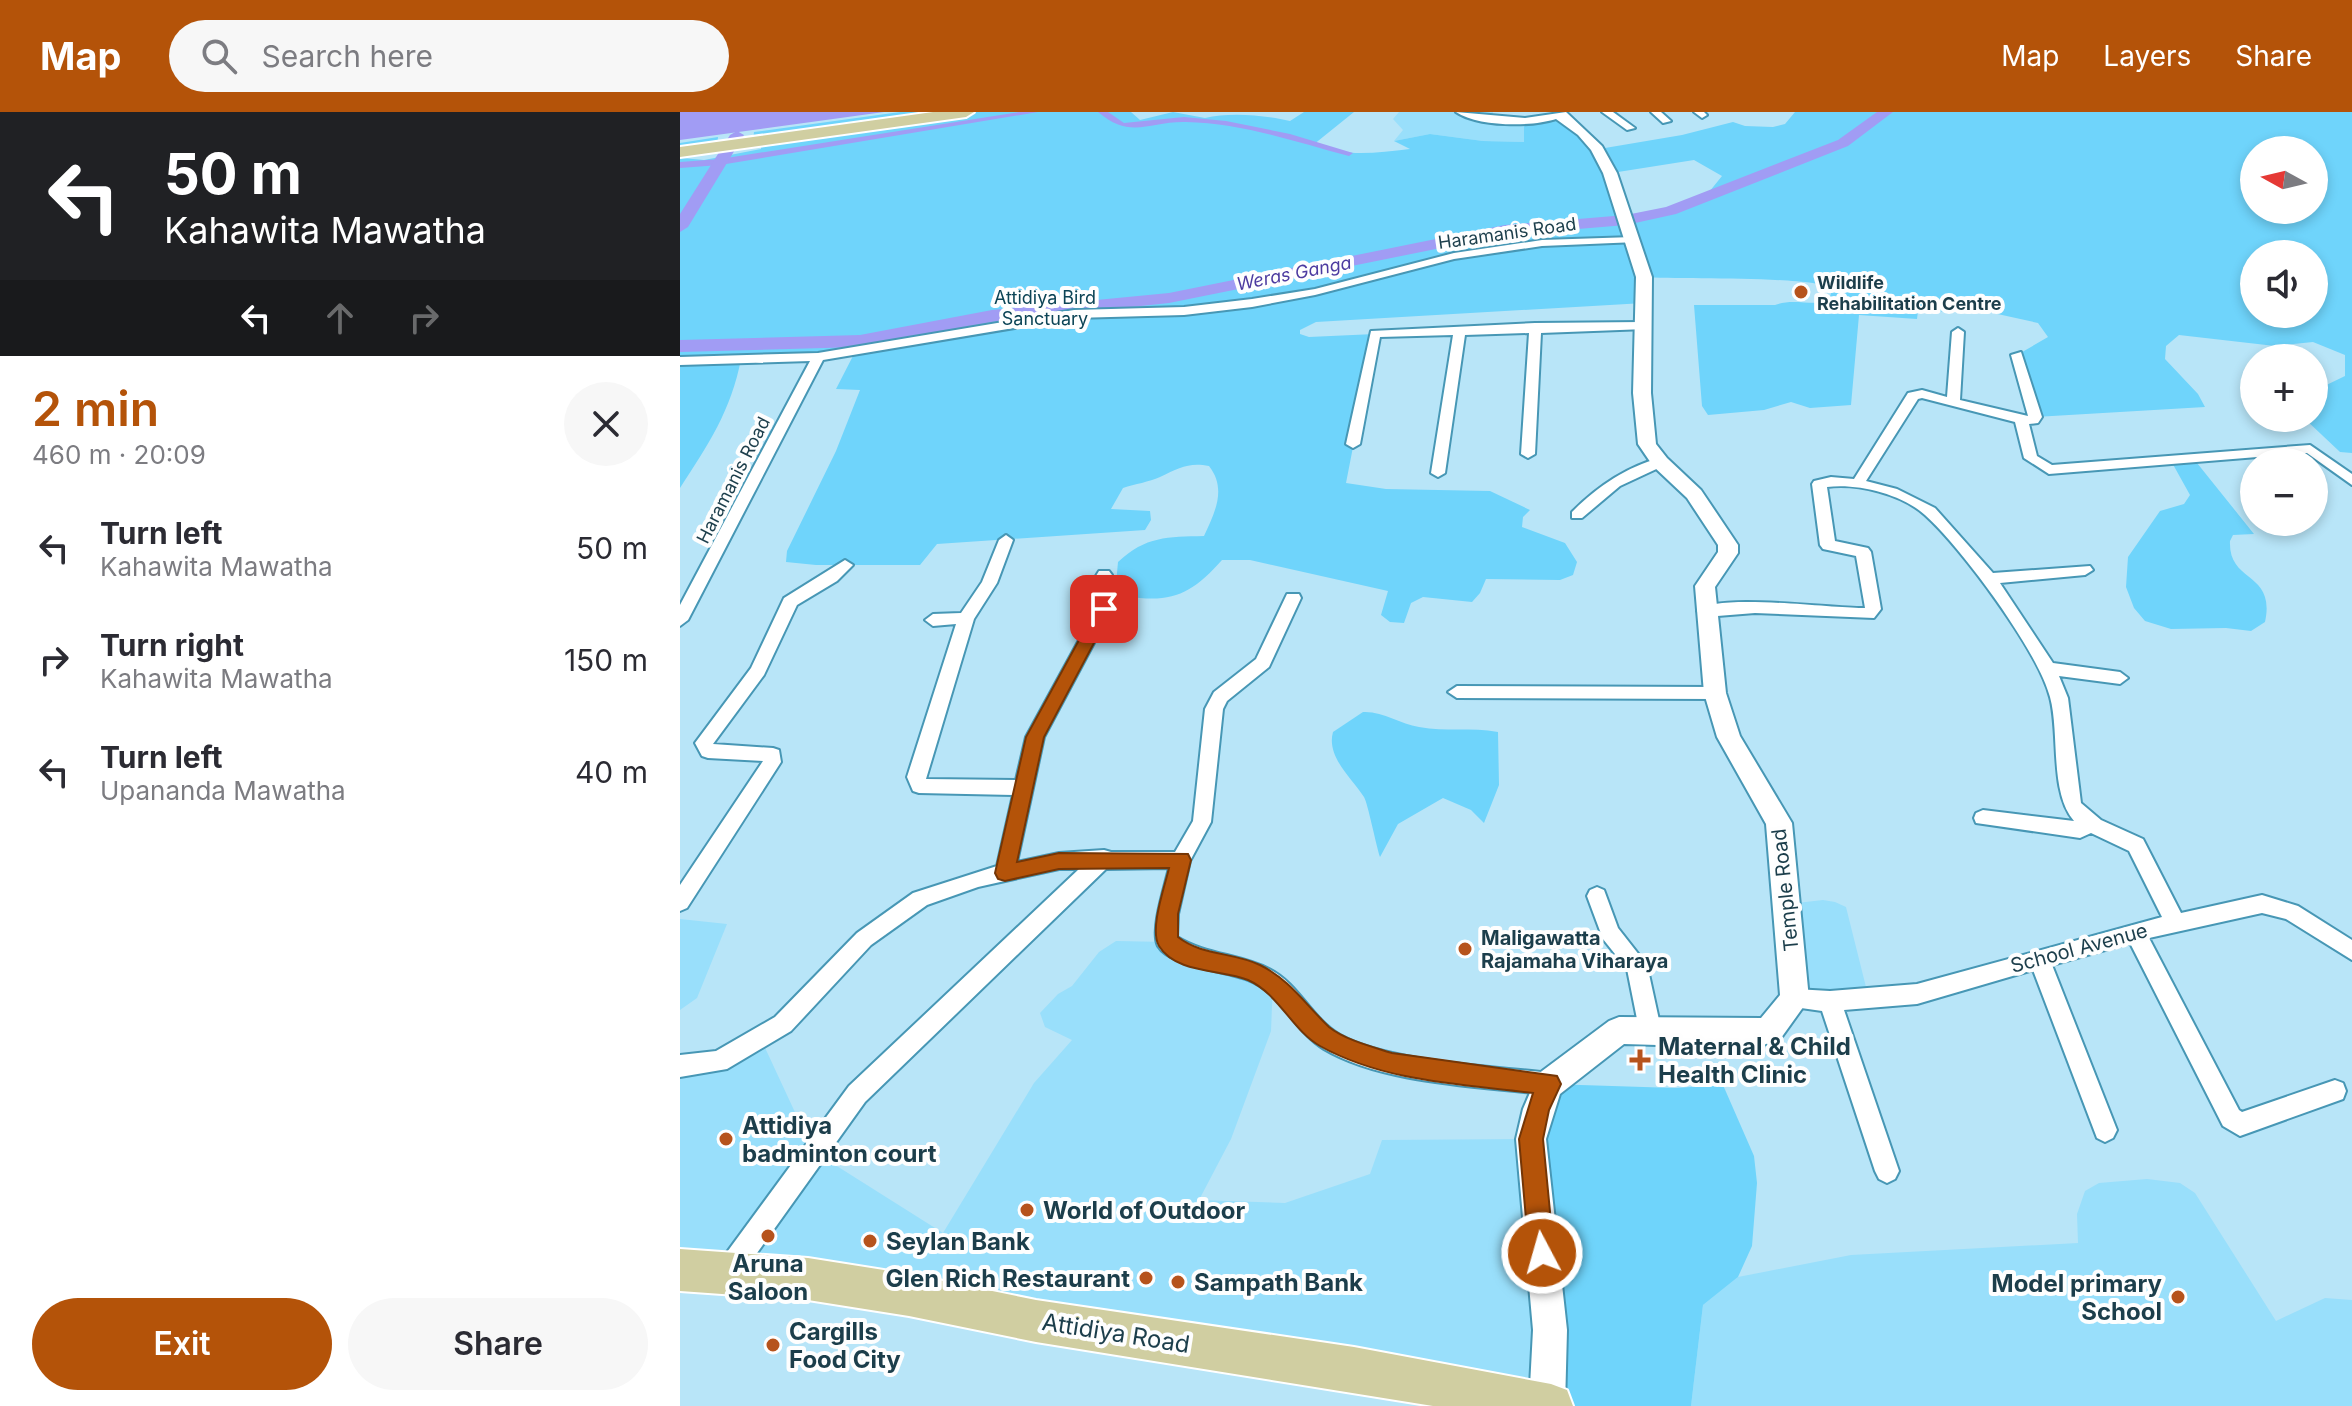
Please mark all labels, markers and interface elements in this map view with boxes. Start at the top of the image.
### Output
search box [169,20,729,92]
text: Map [40,33,121,79]
icon: search [197,34,241,78]
text: Search here [261,38,433,74]
text: Map [2001,39,2059,73]
text: Layers [2103,39,2191,73]
text: Share [2235,39,2312,73]
north arrow [2240,136,2328,224]
map controls [2240,136,2328,536]
text: 50 m [164,140,302,208]
icon: left [32,144,136,248]
text: Kahawita Mawatha [164,208,486,252]
street label: Haramanis Road [1437,213,1577,253]
button: sound [2240,240,2328,328]
water label: Weras Ganga [1235,252,1353,294]
place label: Wildlife Rehabilitation Centre [1817,272,2002,314]
marker: Wildlife Rehabilitation Centre [1792,283,1810,301]
park label: Attidiya Bird Sanctuary [994,287,1096,329]
icon: left [234,296,278,340]
icon: ahead [318,296,362,340]
icon: right [402,296,446,340]
button: + [2240,344,2328,432]
text: 2 min [32,379,159,438]
button: close [564,382,648,466]
street label: Haramanis Road [692,413,774,547]
text: 460 m · 20:09 [32,439,206,470]
button: − [2240,448,2328,536]
text: Turn left [100,515,222,551]
icon: left [32,526,76,570]
text: 50 m [576,530,648,566]
text: Kahawita Mawatha [100,551,333,582]
pin [1070,575,1138,643]
icon: arrive [1082,587,1126,631]
text: Turn right [100,627,244,663]
icon: right [32,638,76,682]
text: 150 m [564,642,648,678]
text: Kahawita Mawatha [100,663,333,694]
text: Turn left [100,739,222,775]
icon: left [32,750,76,794]
text: 40 m [575,754,648,790]
text: Upananda Mawatha [100,775,346,806]
street label: Temple Road [1767,828,1803,952]
street label: School Avenue [2008,918,2150,978]
place label: Maligawatta Rajamaha Viharaya [1481,926,1668,973]
marker: Maligawatta Rajamaha Viharaya [1456,940,1474,958]
place label: Maternal & Child Health Clinic [1658,1032,1851,1089]
marker: Maternal & Child Health Clinic [1629,1049,1651,1071]
place label: Attidiya badminton court [742,1111,937,1168]
marker: Attidiya badminton court [717,1130,735,1148]
place label: World of Outdoor [1043,1196,1245,1225]
marker: World of Outdoor [1018,1201,1036,1219]
position arrow [1500,1211,1584,1295]
marker: Aruna Saloon [759,1227,777,1245]
place label: Seylan Bank [886,1227,1030,1256]
marker: Seylan Bank [861,1232,879,1250]
place label: Aruna Saloon [728,1249,808,1306]
place label: Glen Rich Restaurant [885,1264,1130,1293]
place label: Sampath Bank [1194,1268,1363,1297]
marker: Glen Rich Restaurant [1137,1269,1155,1287]
place label: Model primary School [1991,1269,2163,1326]
marker: Sampath Bank [1169,1273,1187,1291]
marker: Model primary School [2169,1288,2187,1306]
button: Exit [32,1298,332,1390]
button: Share [348,1298,648,1390]
street label: Attidiya Road [1040,1307,1192,1359]
place label: Cargills Food City [789,1317,901,1374]
marker: Cargills Food City [764,1336,782,1354]

